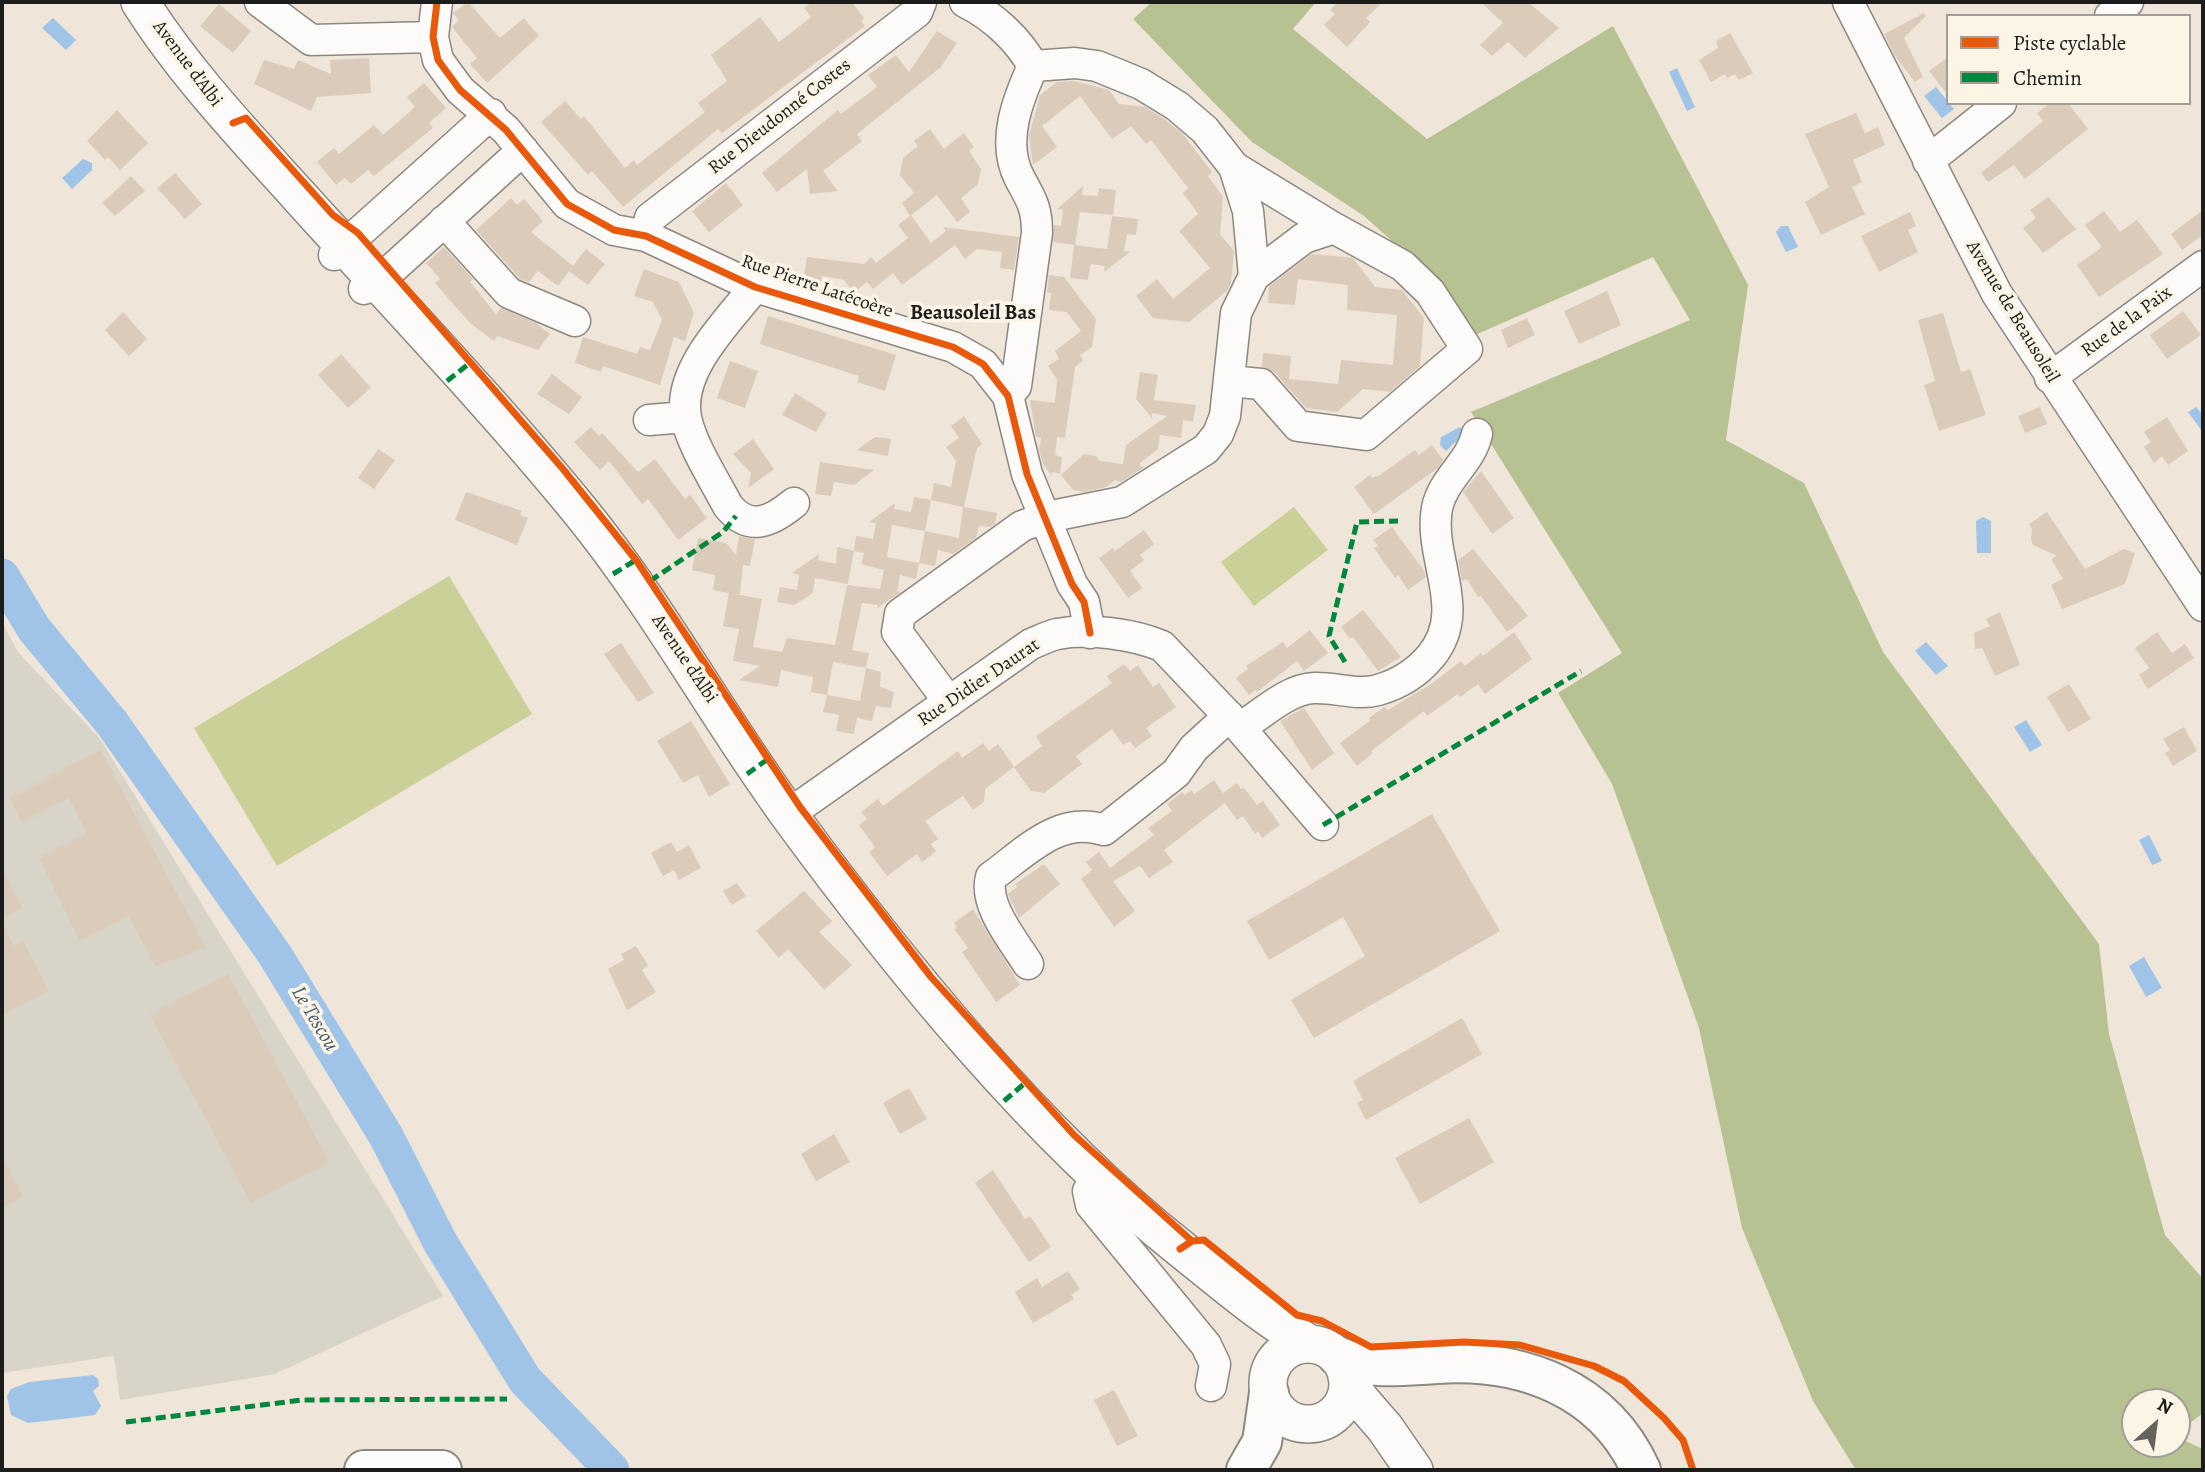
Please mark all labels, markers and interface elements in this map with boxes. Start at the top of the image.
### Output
legend [1946,14,2191,105]
street label: Avenue d'Albi [147,16,227,112]
text: Piste cyclable [2013,29,2126,57]
street label: Rue Dieudonné Costes [704,54,856,180]
text: Chemin [2013,64,2082,92]
street label: Avenue de Beausoleil [1961,237,2063,387]
street label: Rue Pierre Latécoère [738,250,896,324]
street label: Rue de la Paix [2077,281,2177,363]
district label: Beausoleil Bas [910,301,1036,327]
street label: Avenue d'Albi [646,610,722,708]
street label: Rue Didier Daurat [914,634,1044,732]
water label: Le Tescou [285,982,343,1056]
north arrow [2121,1388,2191,1458]
text: N [2153,1391,2177,1421]

